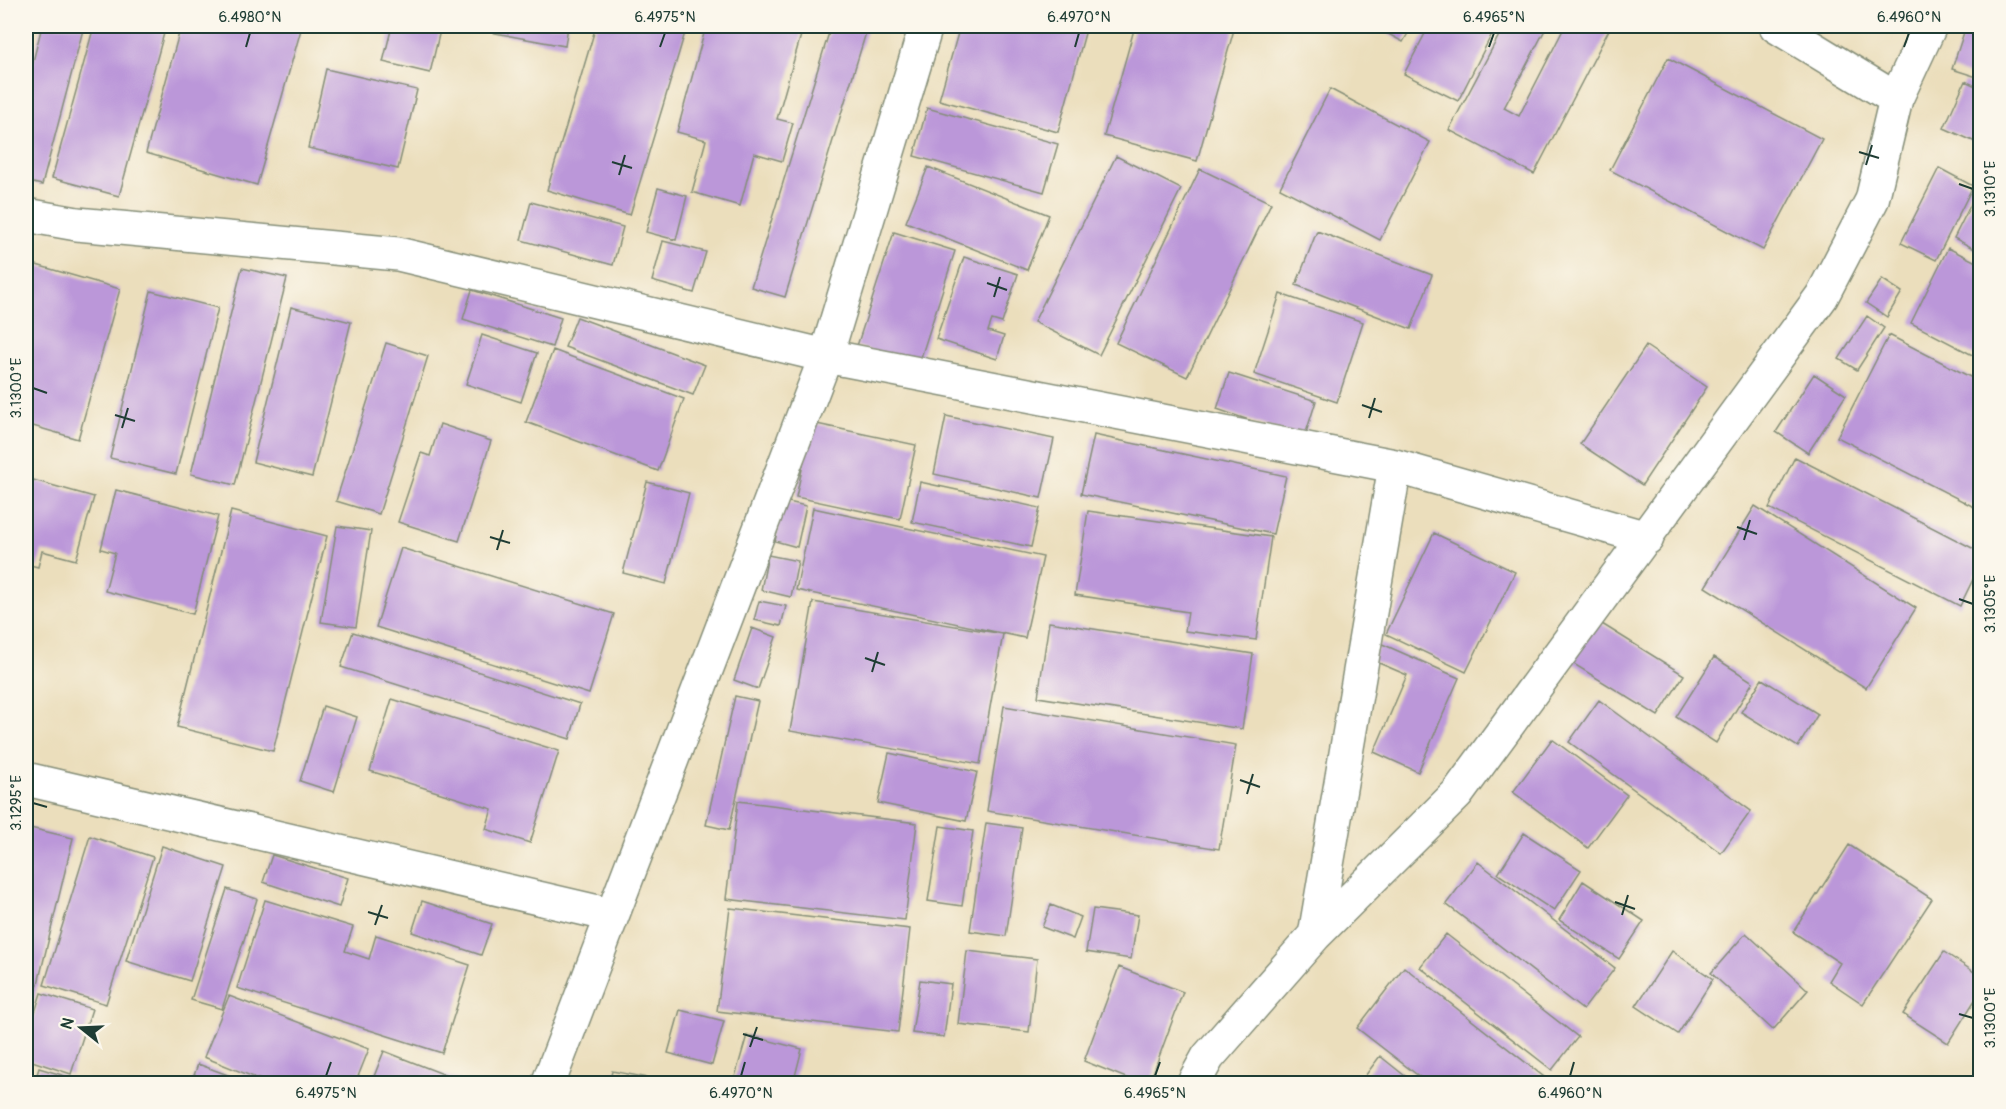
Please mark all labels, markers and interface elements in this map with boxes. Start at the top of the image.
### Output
text: 6.4980°N [219,8,281,27]
text: 6.4975°N [634,8,696,27]
text: 6.4970°N [1047,8,1111,27]
text: 6.4965°N [1463,8,1525,27]
text: 6.4960°N [1877,8,1941,27]
text: 3.1310°E [1981,161,2000,217]
text: 3.1300°E [7,357,26,418]
text: 3.1305°E [1981,574,2000,633]
text: 3.1295°E [7,775,26,831]
text: 3.1300°E [1981,987,2000,1048]
north arrow [51,998,111,1058]
text: N [57,1015,79,1032]
text: 6.4975°N [295,1084,357,1103]
text: 6.4970°N [709,1084,773,1103]
text: 6.4965°N [1124,1084,1186,1103]
text: 6.4960°N [1538,1084,1602,1103]

